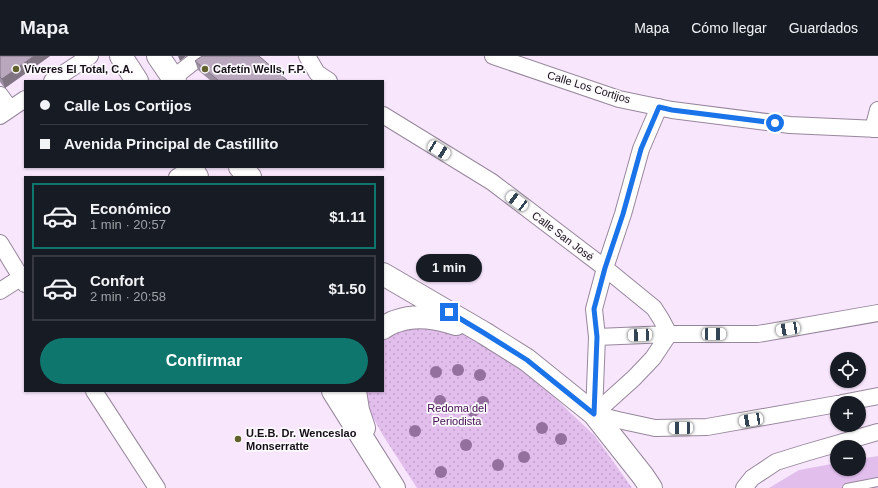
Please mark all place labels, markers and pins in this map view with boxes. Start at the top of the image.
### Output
place label: Víveres El Total, C.A. [24,63,133,75]
place label: Cafetín Wells, F.P. [213,63,306,75]
marker: Víveres El Total, C.A. [11,64,21,74]
marker: Cafetín Wells, F.P. [200,64,210,74]
place label: U.E.B. Dr. Wenceslao Monserratte [246,427,357,452]
marker: U.E.B. Dr. Wenceslao Monserratte [233,434,243,444]

